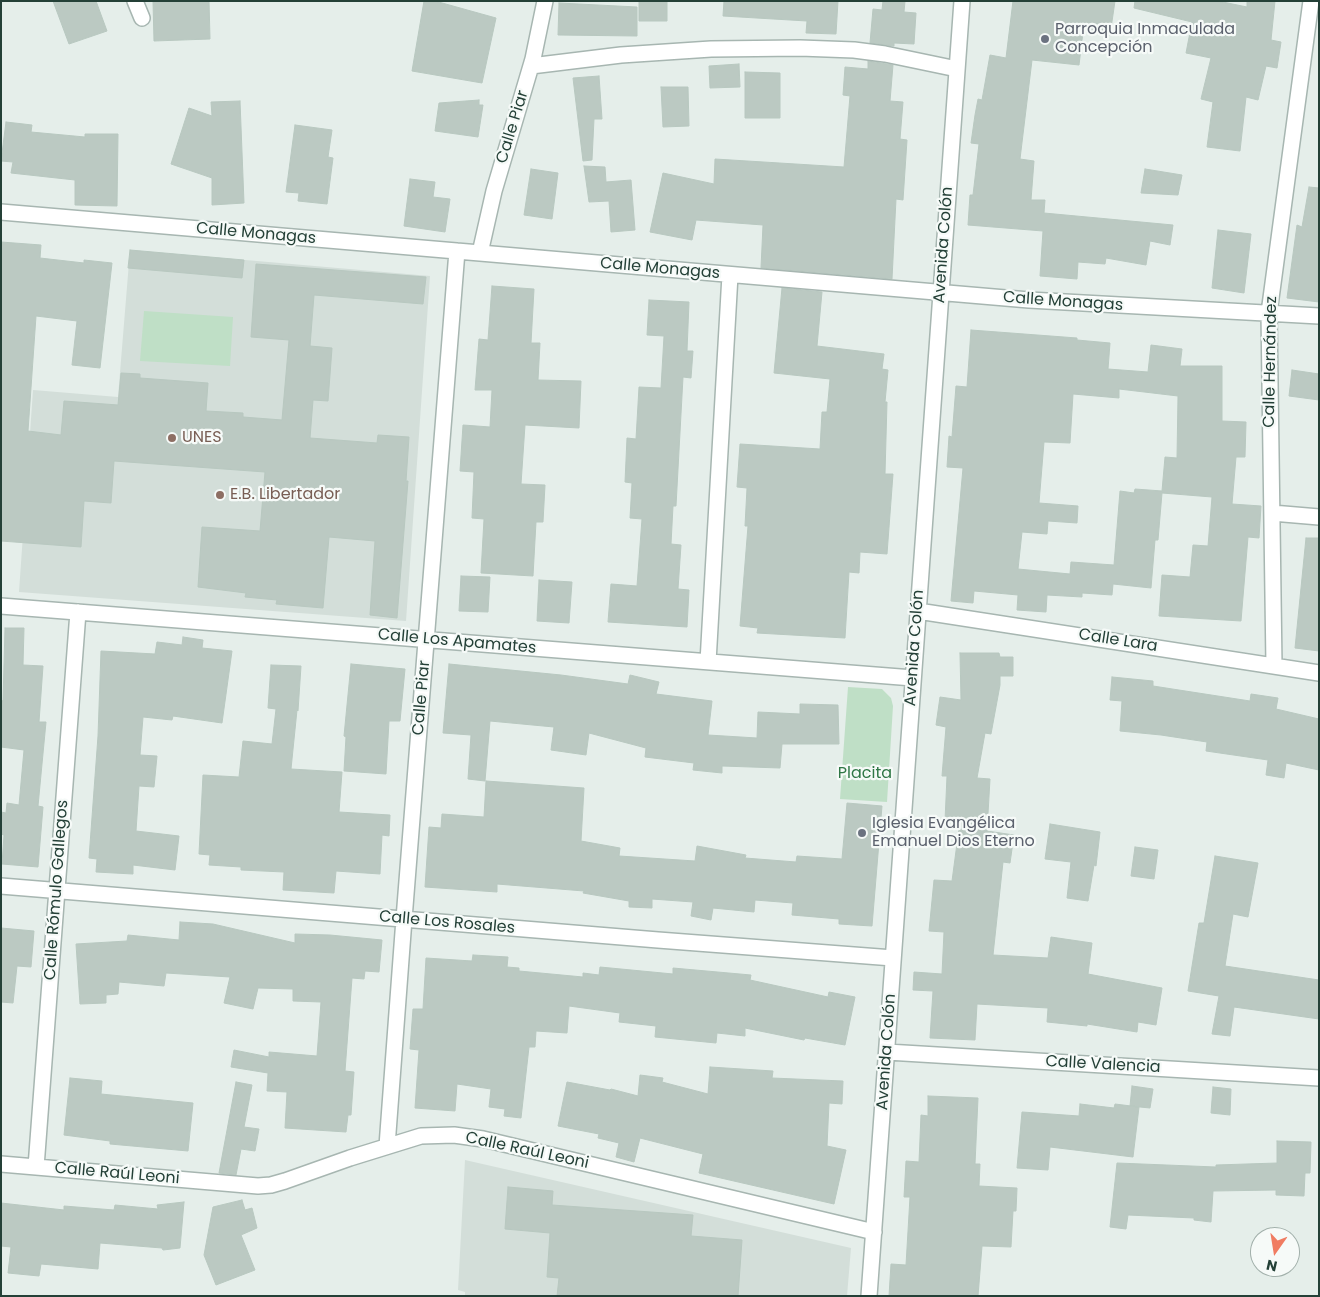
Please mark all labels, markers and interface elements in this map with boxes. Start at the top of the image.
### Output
place label: Parroquia Inmaculada Concepción [1055,20,1235,58]
marker: Parroquia Inmaculada Concepción [1039,33,1051,45]
street label: Calle Piar [493,88,533,166]
street label: Avenida Colón [930,186,958,304]
street label: Calle Monagas [195,219,317,249]
street label: Calle Monagas [599,254,721,284]
street label: Calle Monagas [1002,288,1124,316]
street label: Calle Hernández [1260,296,1282,428]
place label: UNES [182,428,222,448]
marker: UNES [166,432,178,444]
place label: E.B. Libertador [230,485,340,505]
marker: E.B. Libertador [214,489,226,501]
street label: Avenida Colón [901,589,929,707]
street label: Calle Lara [1077,625,1159,657]
street label: Calle Los Apamates [377,626,537,658]
street label: Calle Piar [409,660,435,736]
park label: Placita [838,764,892,784]
street label: Calle Rómulo Gallegos [41,799,73,981]
place label: Iglesia Evangélica Emanuel Dios Eterno [872,814,1035,852]
marker: Iglesia Evangélica Emanuel Dios Eterno [856,827,868,839]
street label: Calle Los Rosales [378,907,516,939]
street label: Avenida Colón [873,993,901,1111]
street label: Calle Valencia [1045,1052,1161,1078]
street label: Calle Raúl Leoni [464,1129,590,1173]
street label: Calle Raúl Leoni [54,1159,180,1189]
north arrow [1250,1227,1300,1277]
text: N [1264,1255,1279,1277]

